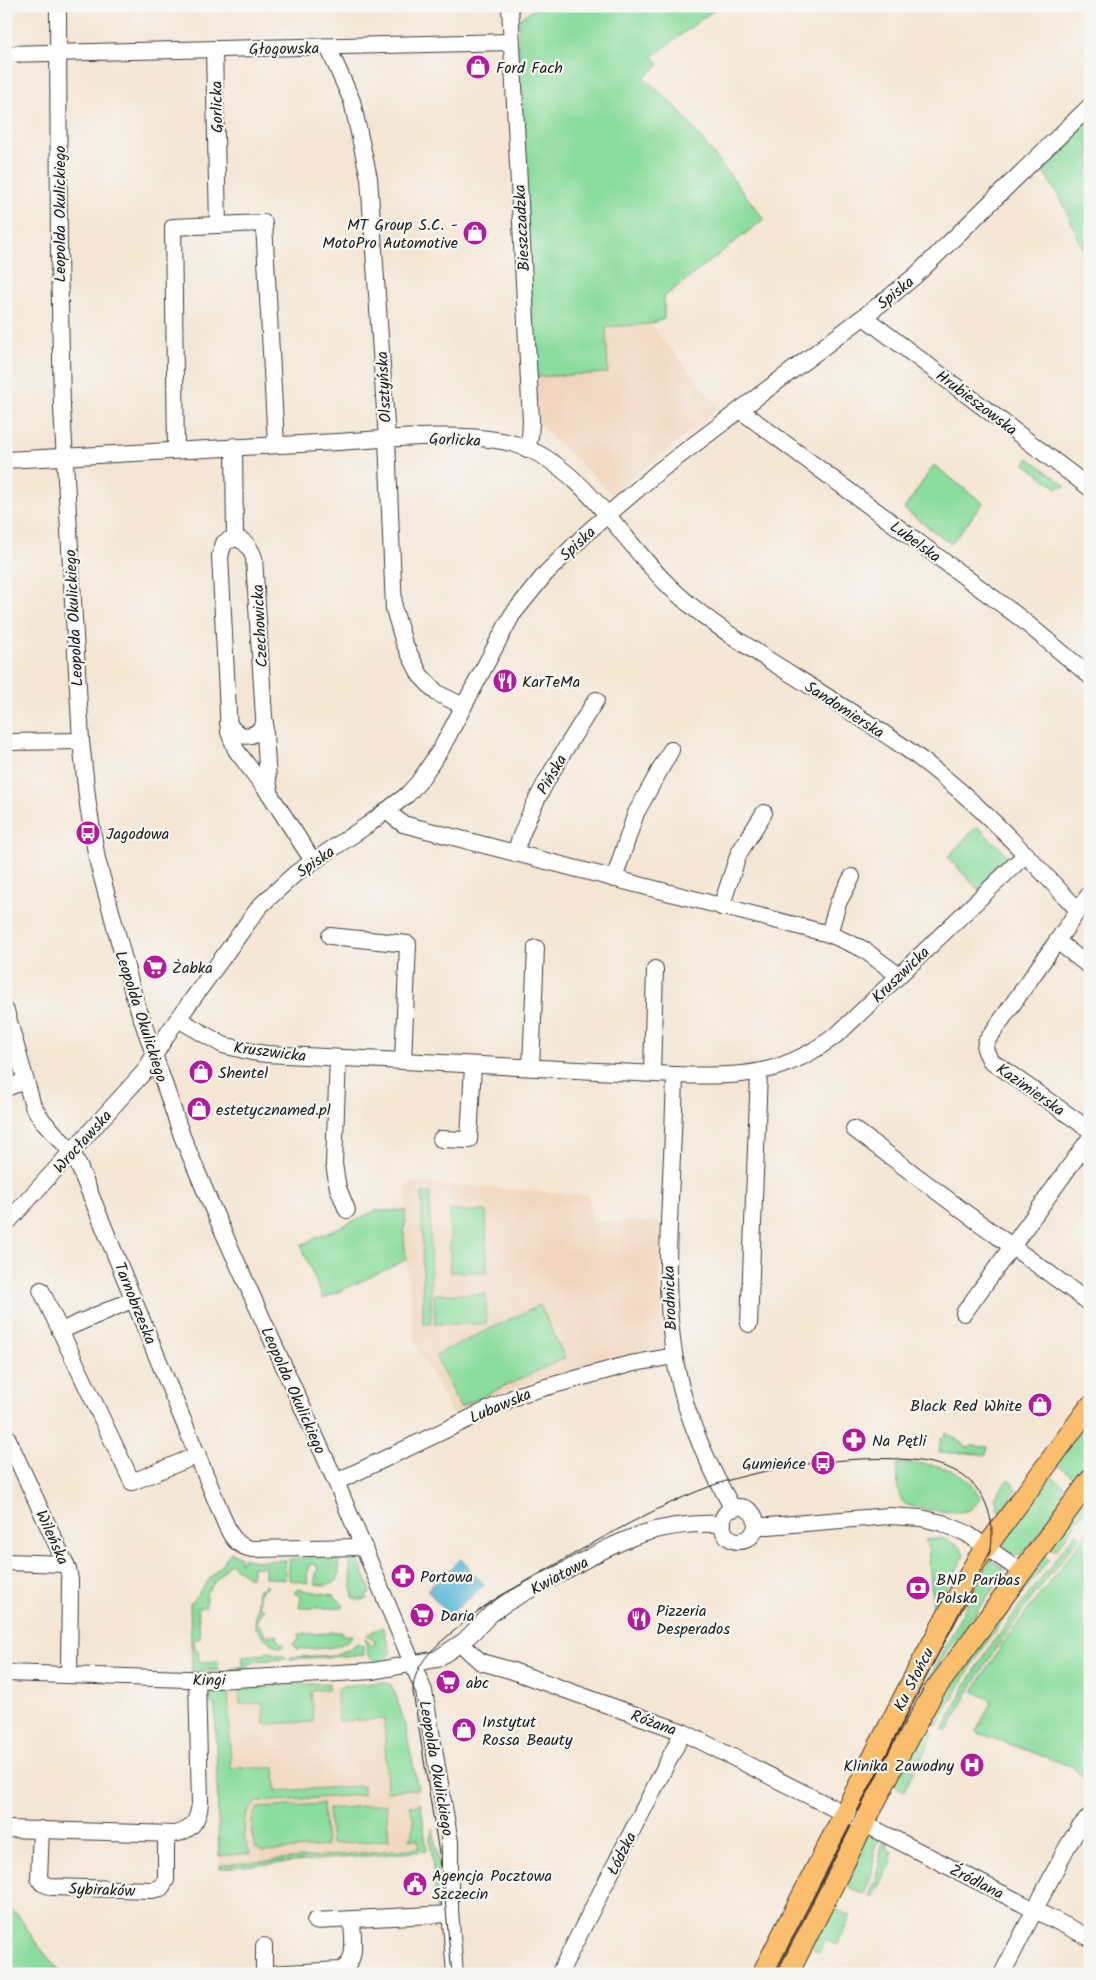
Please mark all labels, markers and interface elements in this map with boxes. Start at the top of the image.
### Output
street label: Głogowska [249,36,319,63]
shop icon: Ford Fach [465,54,491,80]
place label: Ford Fach [496,56,563,81]
street label: Gorlicka [205,81,230,133]
street label: Leopolda Okulickiego [48,145,73,283]
street label: Bieszczadzka [508,184,537,272]
place label: MT Group S.C. - MotoPro Automotive [322,213,458,256]
shop icon: MT Group S.C. - MotoPro Automotive [462,220,488,246]
street label: Spiska [872,270,920,316]
street label: Olsztyńska [370,351,399,423]
street label: Hrubieszowska [930,364,1022,442]
street label: Gorlicka [428,427,481,454]
street label: Lubelska [884,515,946,569]
street label: Spiska [554,521,602,567]
street label: Leopolda Okulickiego [58,549,91,687]
street label: Czechowicka [246,584,275,668]
restaurant icon: KarTeMa [492,668,518,694]
place label: KarTeMa [522,670,580,695]
street label: Sandomierska [799,675,889,745]
street label: Pińska [531,750,574,800]
bus stop icon: Jagodowa [75,820,101,846]
place label: Jagodowa [106,822,169,847]
street label: Spiska [292,840,340,884]
street label: Kruszwicka [866,941,936,1009]
street label: Leopolda Okulickiego [107,947,174,1086]
supermarket icon: Żabka [142,954,168,980]
place label: Żabka [172,956,213,981]
street label: Kruszwicka [232,1036,308,1069]
street label: Kazimierska [991,1057,1070,1123]
shop icon: Shentel [188,1059,214,1085]
place label: Shentel [218,1061,268,1086]
shop icon: estetycznamed.pl [186,1096,212,1122]
place label: estetycznamed.pl [216,1098,331,1123]
street label: Wrocławska [48,1105,119,1179]
street label: Tarnobrzeska [107,1259,162,1349]
street label: Brodnicka [657,1265,684,1331]
street label: Leopolda Okulickiego [253,1323,332,1458]
street label: Lubawska [466,1382,535,1431]
shop icon: Black Red White [1027,1392,1053,1418]
place label: Black Red White [910,1394,1022,1419]
pharmacy icon: Na Pętli [841,1427,867,1453]
place label: Na Pętli [872,1429,928,1454]
bus stop icon: Gumieńce [810,1450,836,1476]
place label: Gumieńce [742,1452,806,1477]
street label: Wileńska [28,1506,75,1569]
street label: Kwiatowa [526,1550,593,1602]
pharmacy icon: Portowa [390,1563,416,1589]
place label: Portowa [420,1565,473,1590]
place label: BNP Paribas Polska [936,1568,1020,1611]
bank icon: BNP Paribas Polska [905,1575,931,1601]
place label: Pizzeria Desperados [656,1599,730,1642]
supermarket icon: Daria [409,1602,435,1628]
place label: Daria [440,1604,474,1629]
restaurant icon: Pizzeria Desperados [626,1606,652,1632]
street label: Ku Słońcu [888,1643,941,1716]
street label: Kingi [192,1668,227,1693]
supermarket icon: abc [435,1669,461,1695]
place label: abc [466,1671,489,1696]
street label: Leopolda Okulickiego [411,1699,460,1838]
street label: Różana [627,1704,680,1743]
place label: Instytut Rossa Beauty [482,1710,573,1753]
shop icon: Instytut Rossa Beauty [451,1717,477,1743]
hospital icon: Klinika Zawodny [959,1752,985,1778]
place label: Klinika Zawodny [844,1754,954,1779]
street label: Łódzka [601,1828,644,1880]
street label: Źródlana [945,1858,1008,1907]
place label: Agencja Pocztowa Szczecin [432,1864,552,1907]
public building icon: Agencja Pocztowa Szczecin [402,1871,428,1897]
street label: Sybiraków [68,1877,136,1904]

